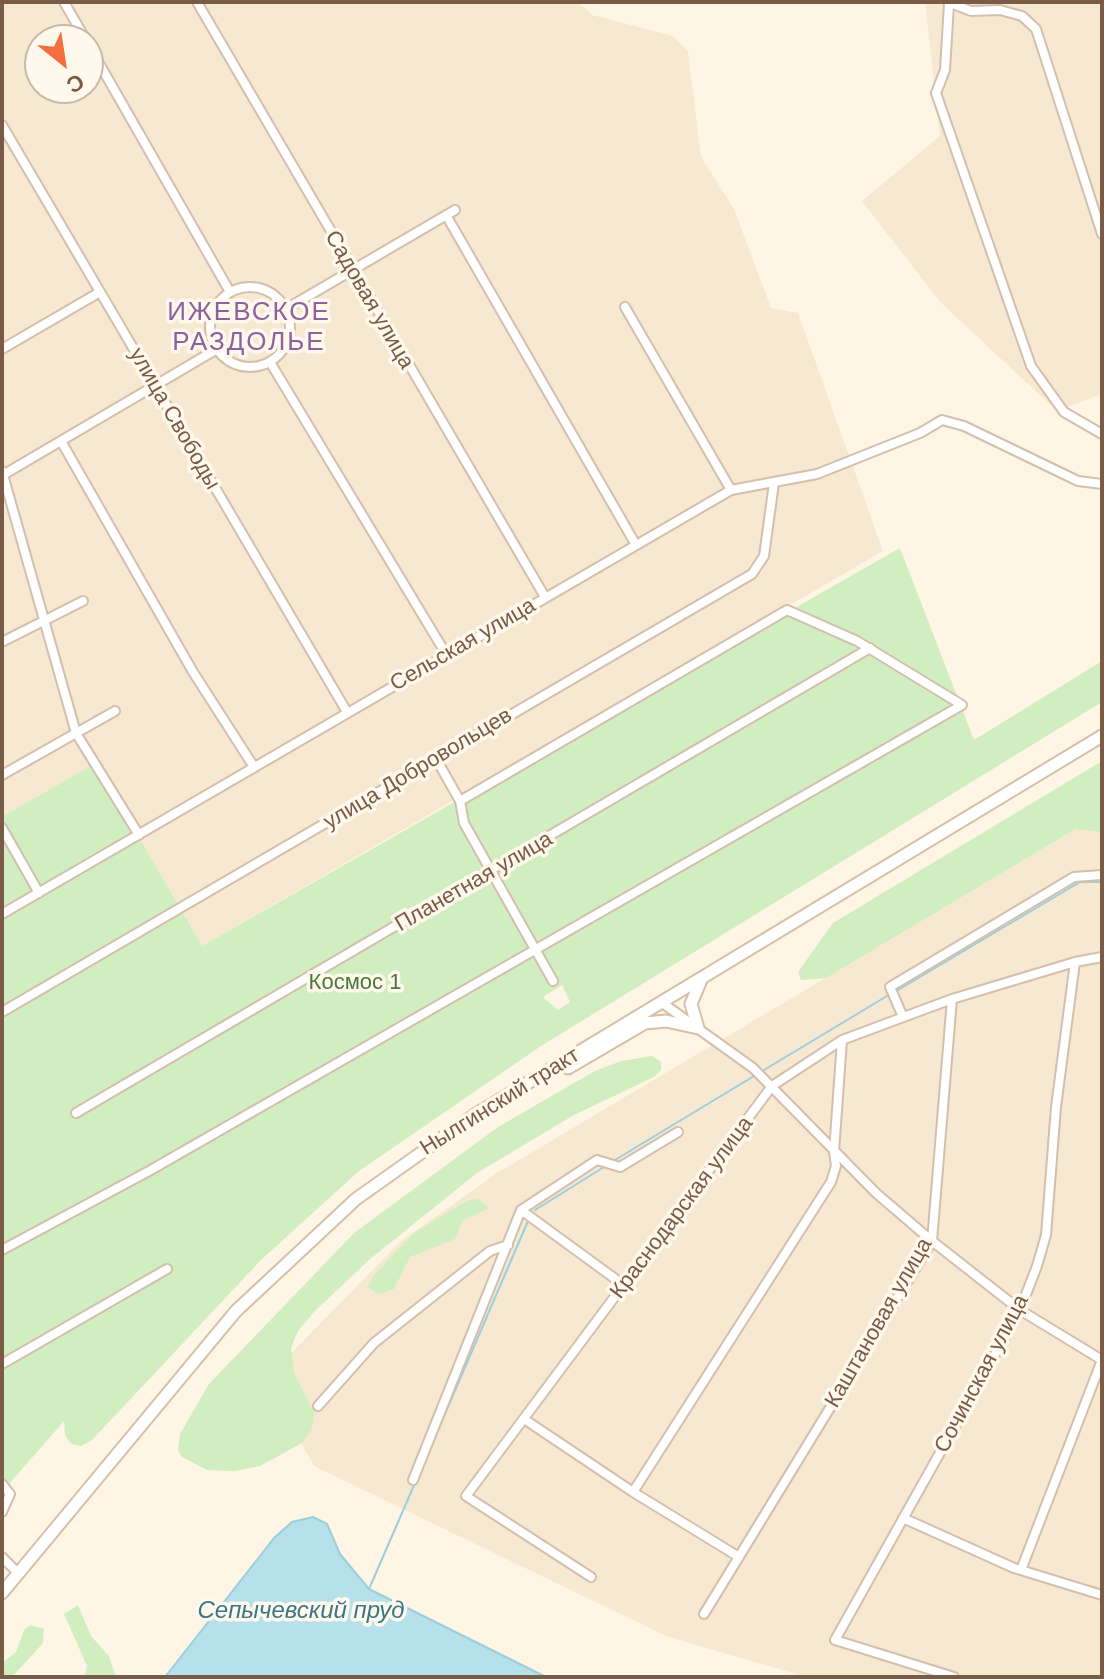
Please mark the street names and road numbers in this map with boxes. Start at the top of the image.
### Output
street label: Садовая улица [319,226,419,374]
street label: улица Свободы [123,343,225,495]
street label: Сельская улица [386,593,540,697]
street label: улица Добровольцев [319,702,517,836]
street label: Планетная улица [391,826,557,938]
street label: Нылгинский тракт [415,1042,585,1162]
street label: Краснодарская улица [605,1112,759,1304]
street label: Каштановая улица [820,1234,938,1412]
street label: Сочинская улица [929,1290,1035,1458]

